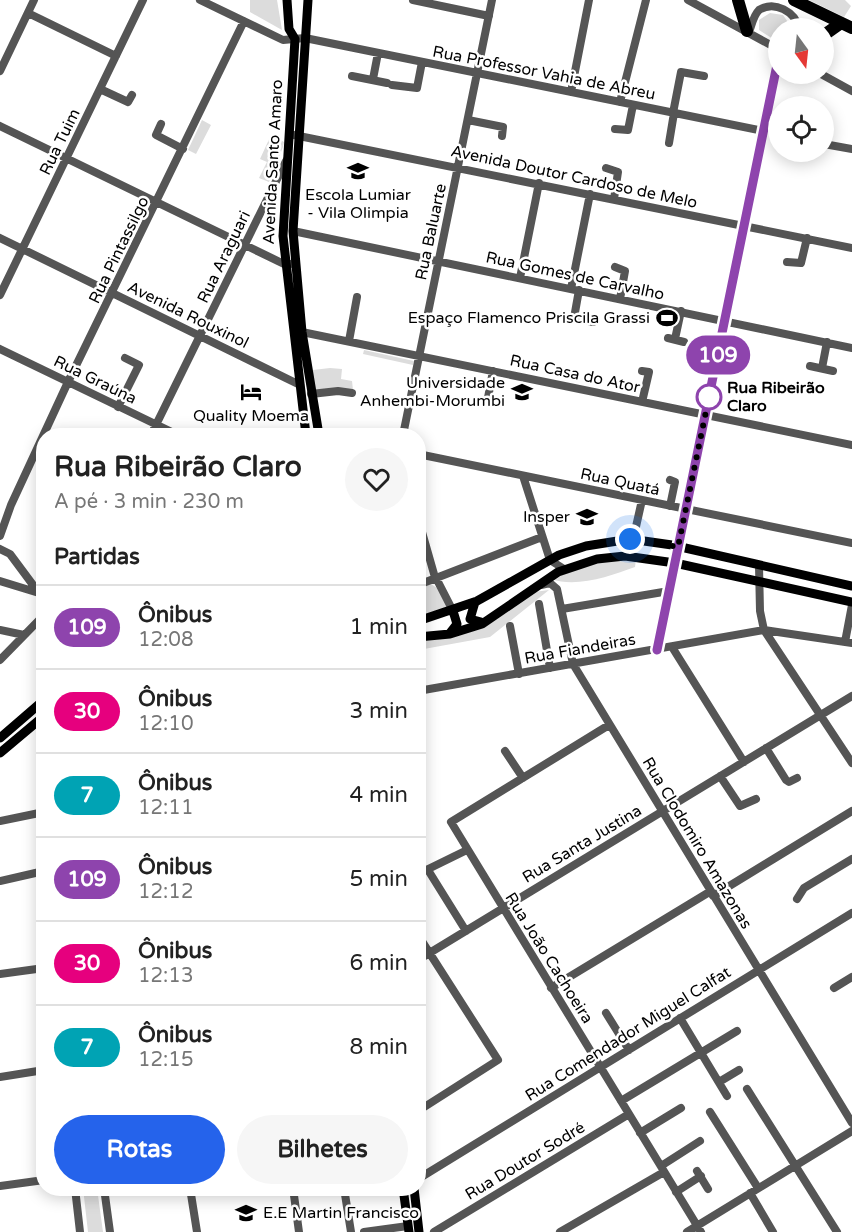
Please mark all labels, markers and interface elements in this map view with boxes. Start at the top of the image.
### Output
north arrow [768,18,834,84]
map controls [768,18,834,162]
street label: Rua Professor Vahia de Abreu [431,42,657,104]
street label: Avenida Santo Amaro [259,79,287,245]
button: locate [768,96,834,162]
street label: Rua Tuim [35,105,85,179]
street label: Avenida Doutor Cardoso de Melo [449,141,699,213]
school or university icon: Escola Lumiar - Vila Olimpia [346,159,370,183]
street label: Rua Baluarte [411,182,451,282]
place label: Escola Lumiar - Vila Olimpia [305,185,412,223]
street label: Rua Pintassilgo [84,193,154,307]
street label: Rua Araguari [193,208,255,306]
street label: Rua Gomes de Carvalho [484,247,666,305]
street label: Avenida Rouxinol [124,277,252,353]
sports icon: Espaço Flamenco Priscila Grassi [655,306,679,330]
place label: Espaço Flamenco Priscila Grassi [408,308,650,328]
line badge: 109 [684,336,752,374]
text: 109 [698,343,738,368]
street label: Rua Casa do Ator [508,350,643,398]
street label: Rua Graúna [50,351,140,409]
place label: Universidade Anhembi-Morumbi [360,373,505,411]
place label: Rua Ribeirão Claro [727,378,825,416]
hotel icon: Quality Moema [239,380,263,404]
school or university icon: Universidade Anhembi-Morumbi [510,380,534,404]
marker: Rua Ribeirão Claro [696,384,722,410]
place label: Quality Moema [193,406,309,426]
button: heart [345,448,408,511]
text: Rua Ribeirão Claro [54,450,302,484]
street label: Rua Quatá [578,464,662,500]
text: A pé · 3 min · 230 m [54,490,244,514]
school or university icon: Insper [575,505,599,529]
place label: Insper [523,507,571,527]
your location [615,524,645,554]
text: Partidas [54,544,140,570]
text: Ônibus [138,602,212,628]
text: 1 min [349,614,408,640]
text: 109 [67,615,107,640]
text: 12:08 [138,628,193,652]
street label: Rua Fiandeiras [523,629,637,669]
text: Ônibus [138,686,212,712]
text: 3 min [349,698,408,724]
text: 30 [74,699,100,724]
text: 12:10 [138,712,193,736]
street label: Rua Clodomiro Amazonas [638,753,756,933]
text: Ônibus [138,770,212,796]
text: 4 min [349,782,408,808]
text: 7 [80,783,94,808]
text: 12:11 [138,796,193,820]
street label: Rua Santa Justina [519,801,645,887]
text: Ônibus [138,854,212,880]
text: 5 min [349,866,408,892]
text: 109 [67,867,107,892]
text: 12:12 [138,880,193,904]
street label: Rua João Cachoeira [501,889,597,1027]
text: Ônibus [138,938,212,964]
text: 6 min [349,950,408,976]
text: 30 [74,951,100,976]
street label: Rua Comendador Miguel Calfat [521,962,735,1106]
text: 12:13 [138,964,193,988]
text: Ônibus [138,1022,212,1048]
text: 8 min [349,1034,408,1060]
text: 7 [80,1035,94,1060]
text: 12:15 [138,1048,193,1072]
button: Rotas [54,1115,225,1184]
button: Bilhetes [237,1115,408,1184]
street label: Rua Doutor Sodré [462,1117,588,1205]
school or university icon: E.E Martin Francisco [234,1201,258,1225]
place label: E.E Martin Francisco [263,1203,419,1223]

